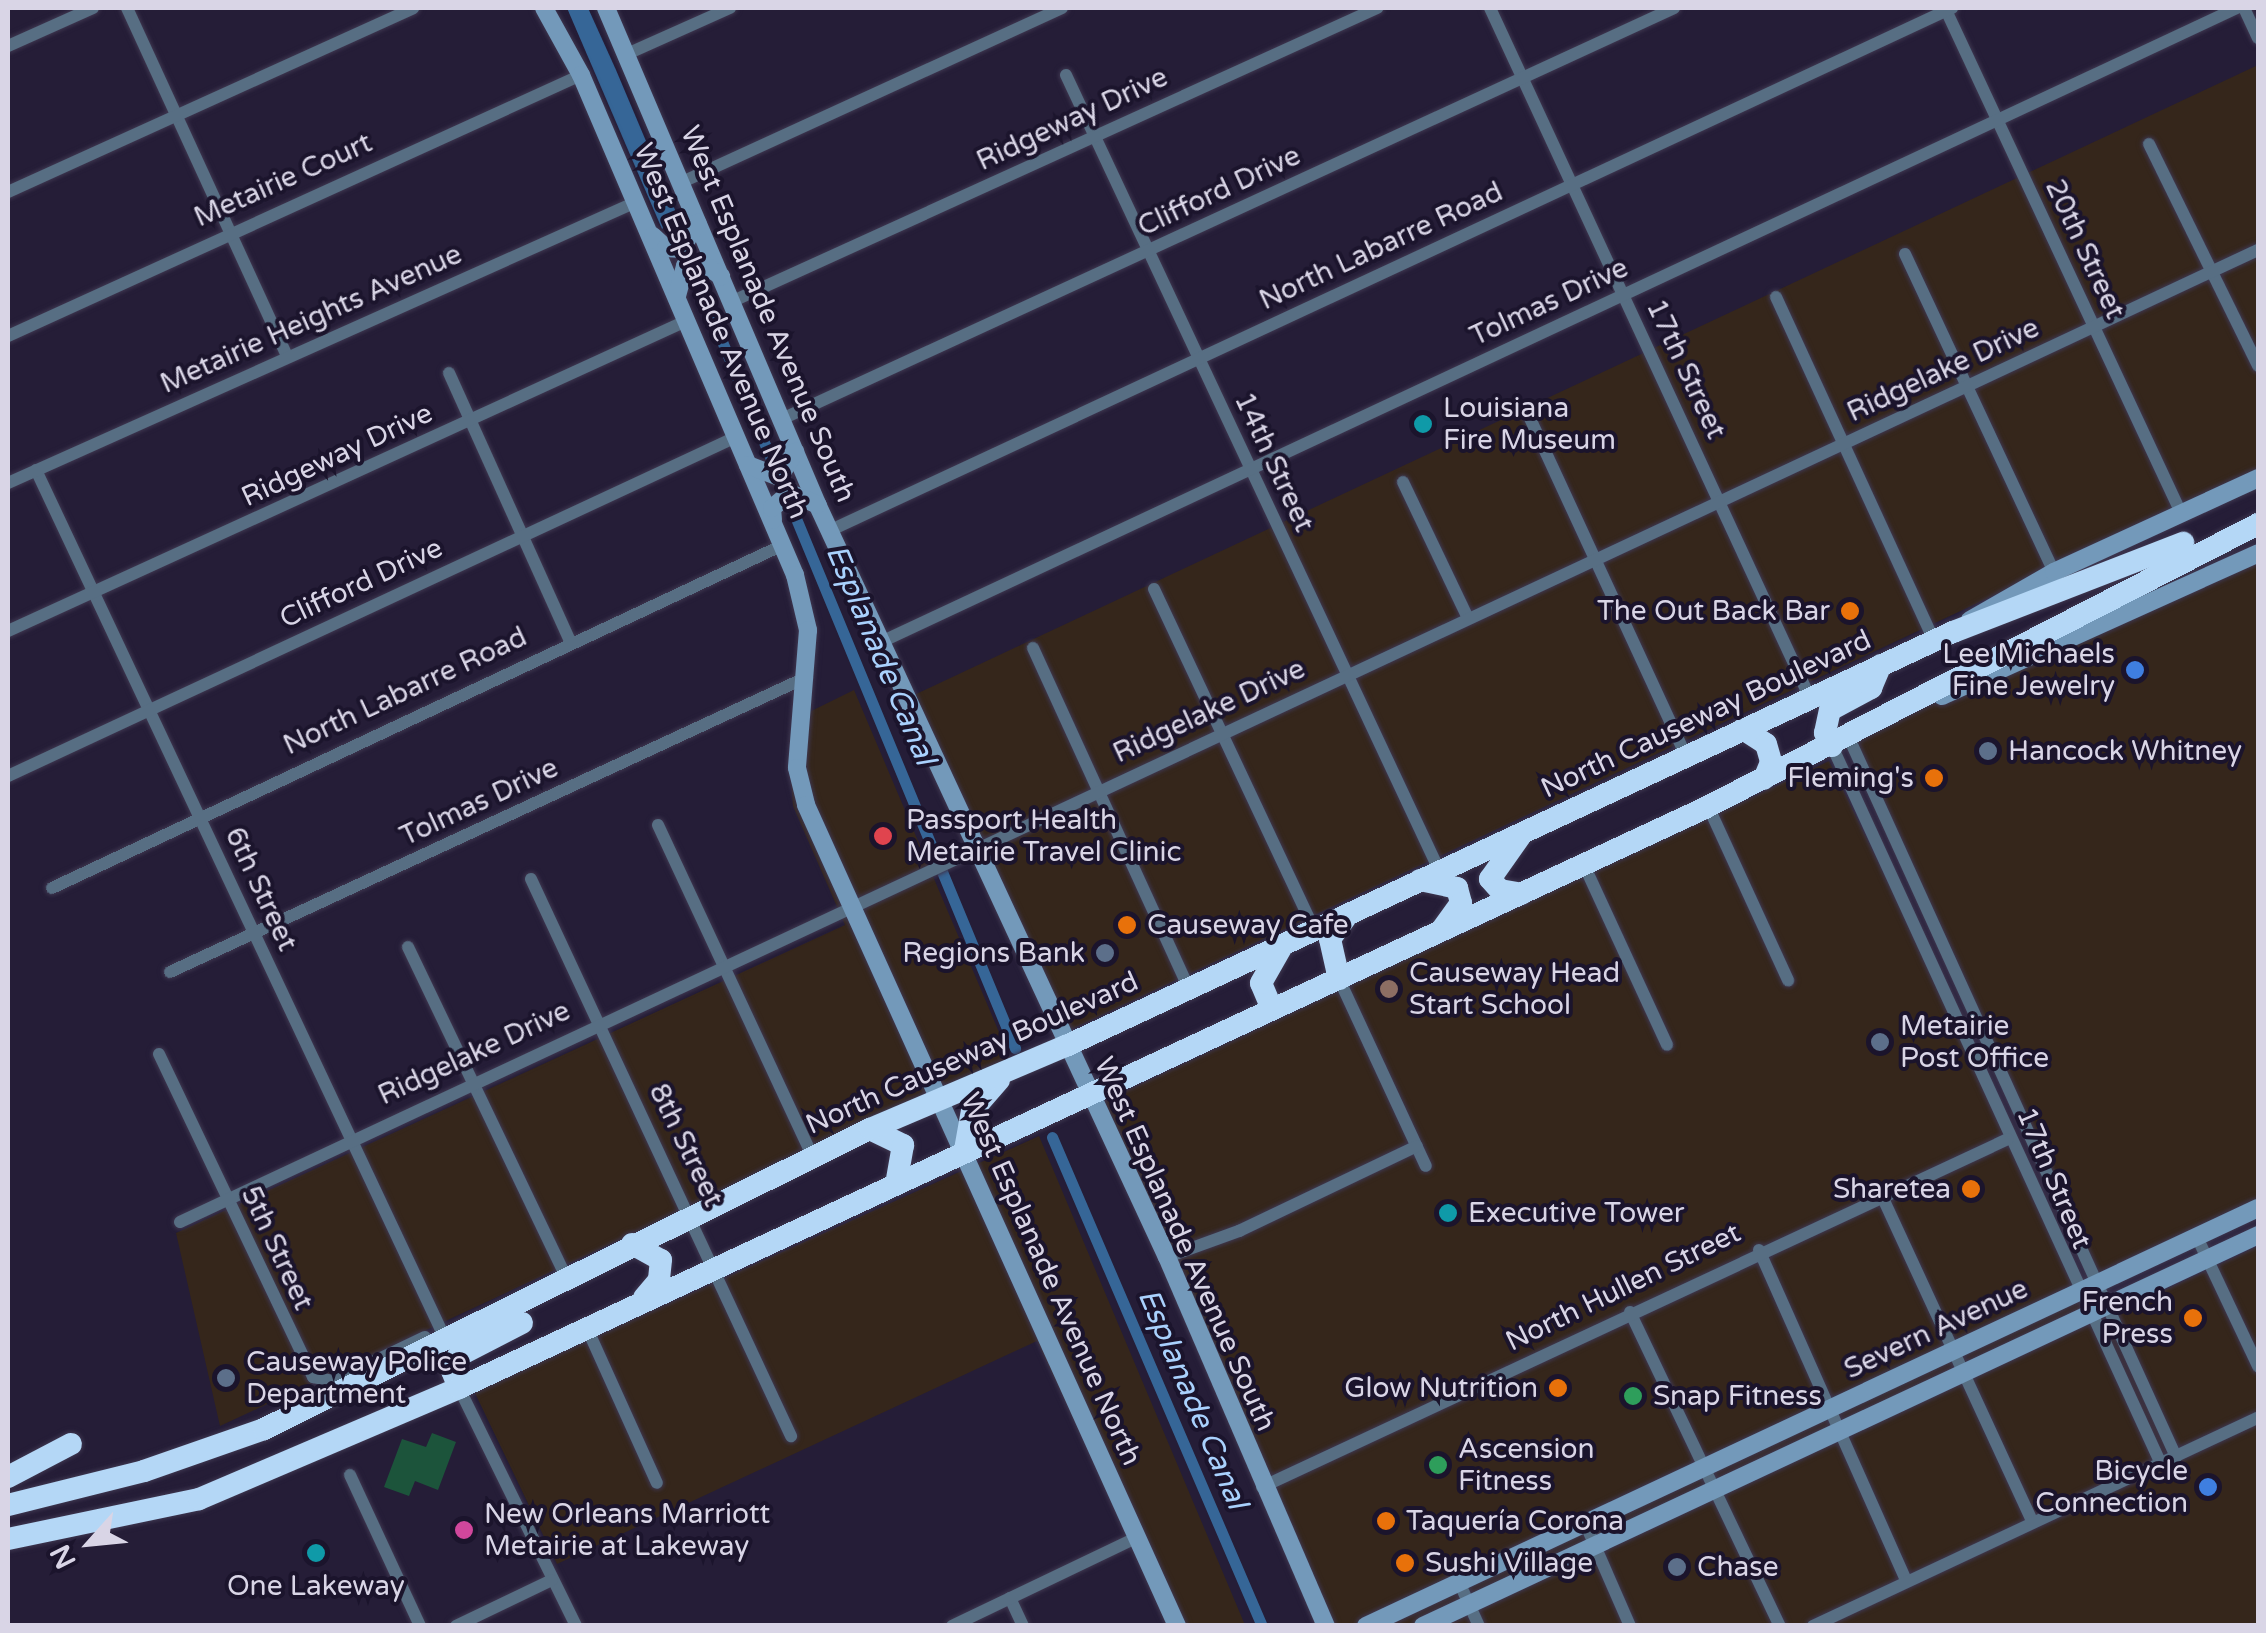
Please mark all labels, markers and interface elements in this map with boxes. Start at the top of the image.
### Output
street label: Ridgeway Drive [971,60,1173,178]
street label: West Esplanade Avenue South [673,121,863,507]
street label: Metairie Court [189,126,377,234]
street label: West Esplanade Avenue North [627,138,815,524]
street label: Clifford Drive [1132,139,1306,243]
street label: 20th Street [2038,174,2132,324]
street label: North Labarre Road [1254,175,1508,317]
street label: Metairie Heights Avenue [155,237,467,401]
street label: Tolmas Drive [1465,251,1633,353]
street label: 17th Street [1639,294,1733,444]
street label: Ridgelake Drive [1842,311,2044,429]
street label: 14th Street [1227,387,1321,537]
place label: Louisiana Fire Museum [1443,391,1616,457]
street label: Ridgeway Drive [236,396,438,514]
marker: Louisiana Fire Museum [1412,413,1434,435]
street label: Clifford Drive [274,531,448,635]
water label: Esplanade Canal [817,539,943,771]
place label: The Out Back Bar [1597,594,1830,628]
marker: The Out Back Bar [1839,600,1861,622]
street label: North Labarre Road [278,620,532,762]
street label: North Causeway Boulevard [1536,623,1876,805]
place label: Lee Michaels Fine Jewelry [1942,637,2115,703]
street label: Ridgelake Drive [1108,652,1310,770]
marker: Lee Michaels Fine Jewelry [2124,659,2146,681]
place label: Hancock Whitney [2008,734,2242,768]
marker: Hancock Whitney [1977,740,1999,762]
street label: Tolmas Drive [395,751,563,853]
place label: Fleming's [1787,761,1914,795]
marker: Fleming's [1923,767,1945,789]
place label: Passport Health Metairie Travel Clinic [906,803,1181,869]
street label: 6th Street [218,822,304,956]
marker: Passport Health Metairie Travel Clinic [870,823,896,849]
place label: Causeway Cafe [1147,908,1349,942]
marker: Causeway Cafe [1116,914,1138,936]
place label: Regions Bank [902,936,1085,970]
marker: Regions Bank [1094,942,1116,964]
place label: Causeway Head Start School [1409,956,1620,1022]
street label: North Causeway Boulevard [801,964,1143,1142]
marker: Causeway Head Start School [1378,978,1400,1000]
street label: Ridgelake Drive [373,994,575,1112]
place label: Metairie Post Office [1900,1009,2049,1075]
marker: Metairie Post Office [1869,1031,1891,1053]
street label: West Esplanade Avenue South [1087,1052,1283,1436]
street label: 8th Street [642,1078,730,1212]
street label: West Esplanade Avenue North [953,1087,1149,1471]
street label: 17th Street [2009,1102,2099,1254]
place label: Sharetea [1833,1172,1951,1206]
marker: Sharetea [1960,1178,1982,1200]
street label: 5th Street [234,1181,320,1315]
place label: Executive Tower [1468,1196,1685,1230]
marker: Executive Tower [1437,1202,1459,1224]
street label: North Hullen Street [1500,1216,1746,1358]
street label: Severn Avenue [1839,1272,2033,1386]
water label: Esplanade Canal [1129,1283,1255,1515]
place label: French Press [2082,1285,2173,1351]
marker: French Press [2182,1307,2204,1329]
place label: Causeway Police Department [246,1345,467,1411]
marker: Causeway Police Department [215,1367,237,1389]
place label: Glow Nutrition [1344,1371,1538,1405]
marker: Glow Nutrition [1547,1377,1569,1399]
place label: Snap Fitness [1653,1379,1822,1413]
marker: Snap Fitness [1622,1385,1644,1407]
place label: Ascension Fitness [1458,1432,1595,1498]
marker: Ascension Fitness [1427,1454,1449,1476]
place label: Bicycle Connection [2035,1454,2188,1520]
marker: Bicycle Connection [2197,1476,2219,1498]
north arrow [40,1493,140,1593]
place label: New Orleans Marriott Metairie at Lakeway [484,1497,770,1563]
place label: Taquería Corona [1406,1504,1624,1538]
marker: Taquería Corona [1375,1510,1397,1532]
marker: New Orleans Marriott Metairie at Lakeway [453,1519,475,1541]
text: N [43,1539,84,1574]
marker: One Lakeway [305,1542,327,1564]
place label: Sushi Village [1425,1546,1593,1580]
place label: Chase [1697,1550,1779,1584]
marker: Sushi Village [1394,1552,1416,1574]
marker: Chase [1666,1556,1688,1578]
place label: One Lakeway [227,1569,405,1603]

